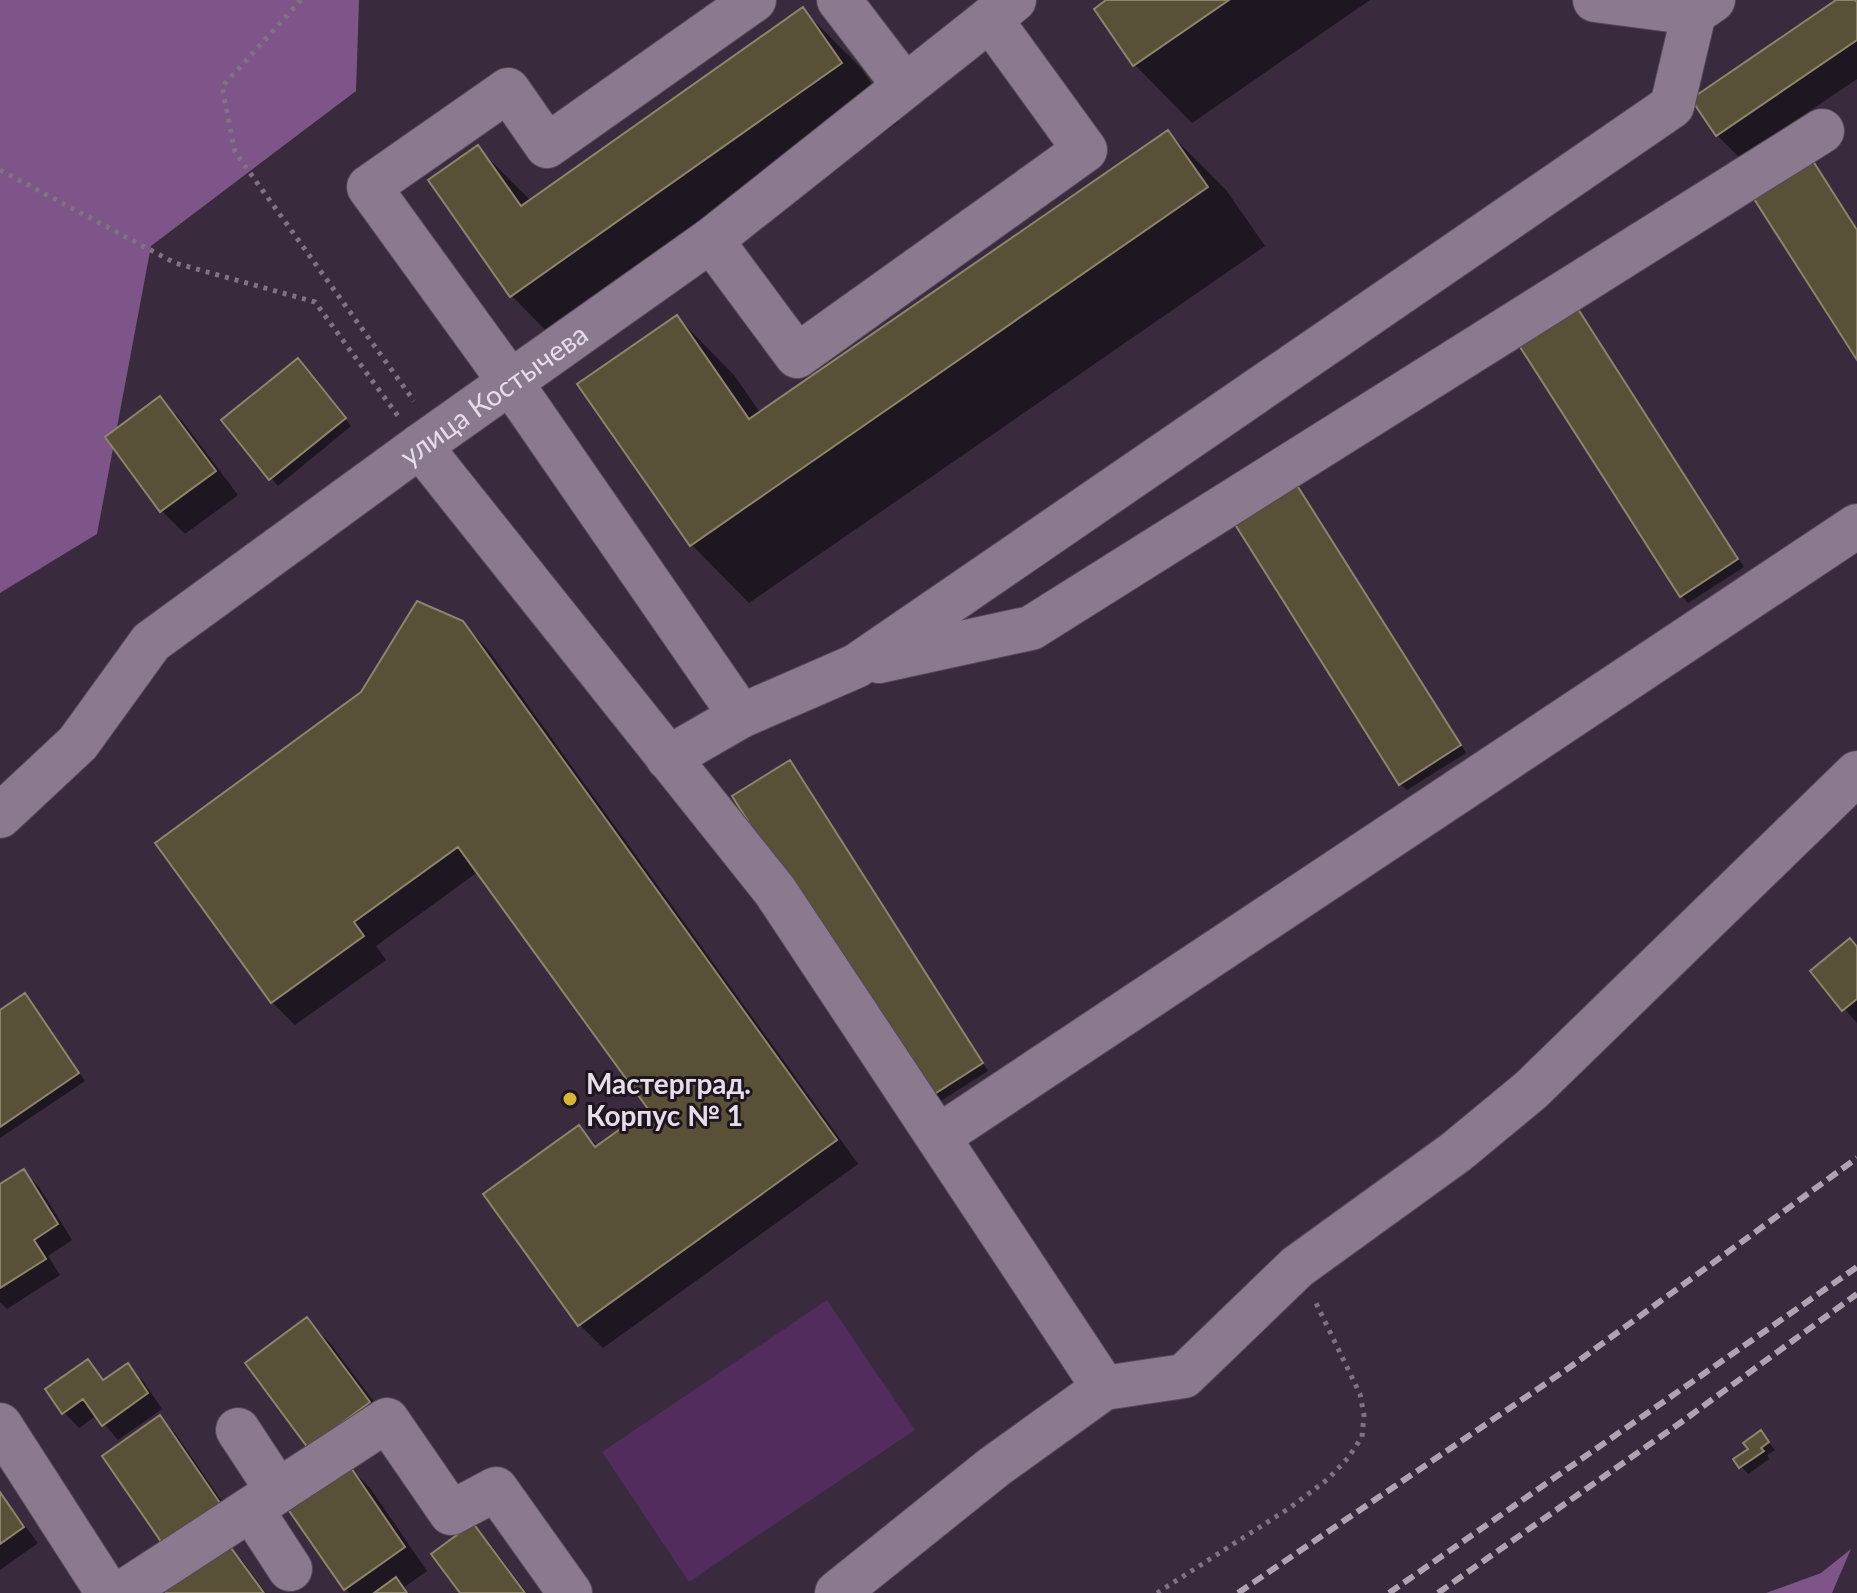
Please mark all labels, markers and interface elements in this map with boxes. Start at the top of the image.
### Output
street label: улица Костычева [393,316,594,472]
place label: Мастерград. Корпус № 1 [586,1066,751,1132]
marker: Мастерград. Корпус № 1 [561,1090,579,1108]

